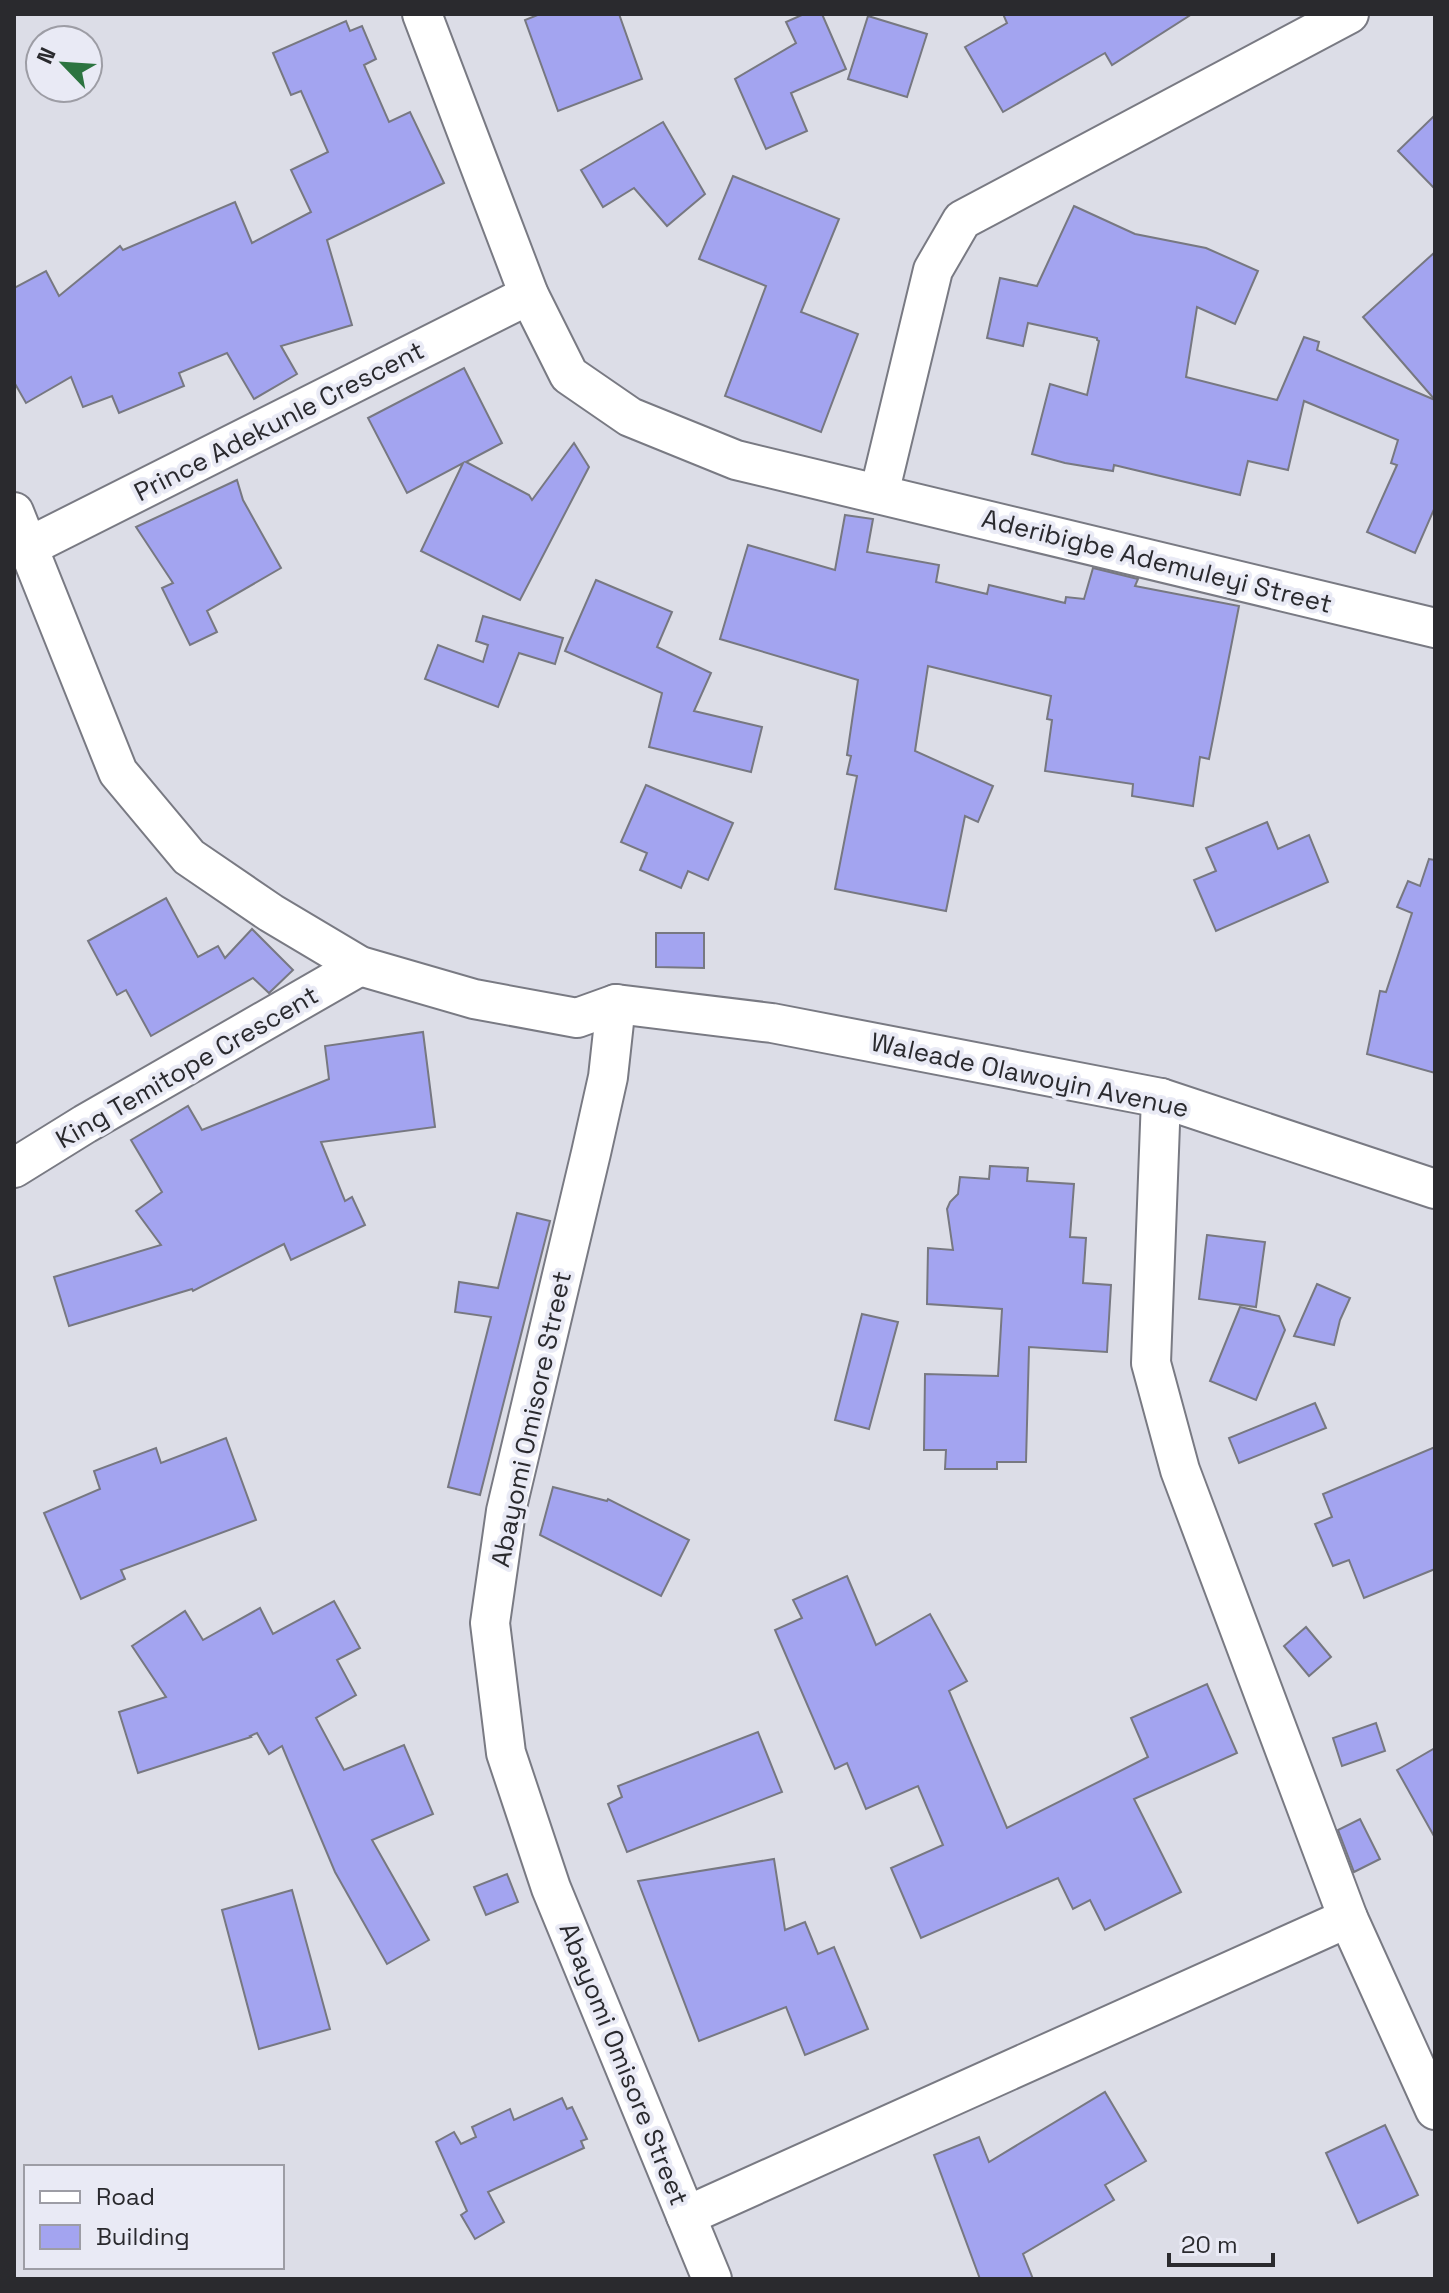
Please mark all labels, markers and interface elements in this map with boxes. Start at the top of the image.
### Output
north arrow [24,24,104,104]
text: N [30,43,62,68]
street label: Prince Adekunle Crescent [128,333,430,509]
street label: Aderibigbe Ademuleyi Street [978,501,1336,621]
street label: King Temitope Crescent [50,978,324,1156]
street label: Waleade Olawoyin Avenue [868,1025,1192,1125]
street label: Abayomi Omisore Street [483,1268,579,1570]
street label: Abayomi Omisore Street [552,1918,696,2210]
legend [24,2165,284,2269]
text: Road [96,2181,155,2212]
scale bar [1169,2217,1273,2267]
text: Building [96,2221,190,2252]
text: 20 m [1181,2229,1238,2260]

